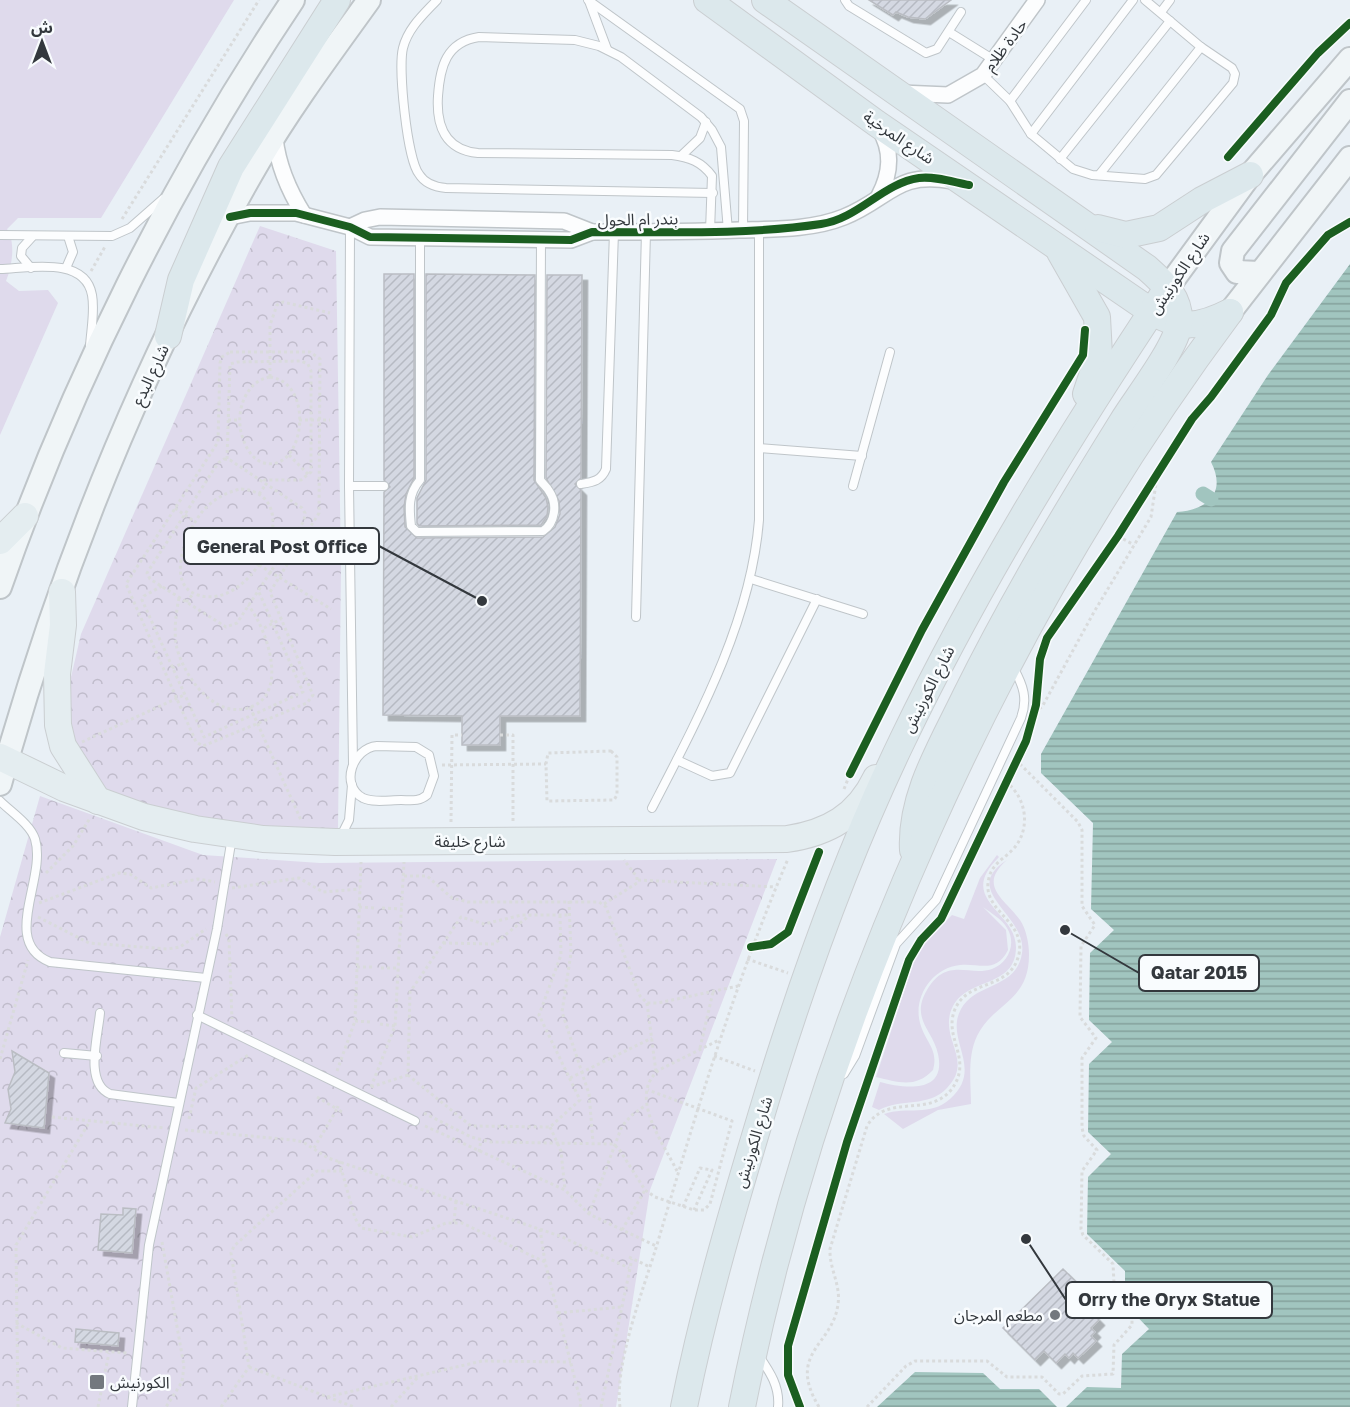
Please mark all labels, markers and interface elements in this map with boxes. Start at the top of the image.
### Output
north arrow [12,12,72,72]
street label: حادة ظلام [979,15,1034,77]
text: ش [31,17,53,37]
street label: شارع المرخية [858,106,938,170]
street label: بندر ام الحول [598,208,679,233]
street label: شارع الكورنيش [1144,228,1216,320]
street label: شارع البدع [127,341,176,410]
callout: General Post Office [184,528,379,564]
text: General Post Office [197,535,368,557]
street label: شارع الكورنيش [898,642,961,737]
street label: شارع خليفة [434,831,506,854]
callout: Qatar 2015 [1139,955,1259,991]
text: Qatar 2015 [1151,961,1247,983]
street label: شارع الكورنيش [730,1094,779,1191]
callout: Orry the Oryx Statue [1066,1282,1272,1318]
text: Orry the Oryx Statue [1078,1288,1260,1310]
place label: مطعم المرجان [954,1305,1043,1328]
marker: مطعم المرجان [1048,1308,1062,1322]
place label: الكورنيش [110,1372,170,1392]
marker: الكورنيش [88,1373,106,1391]

